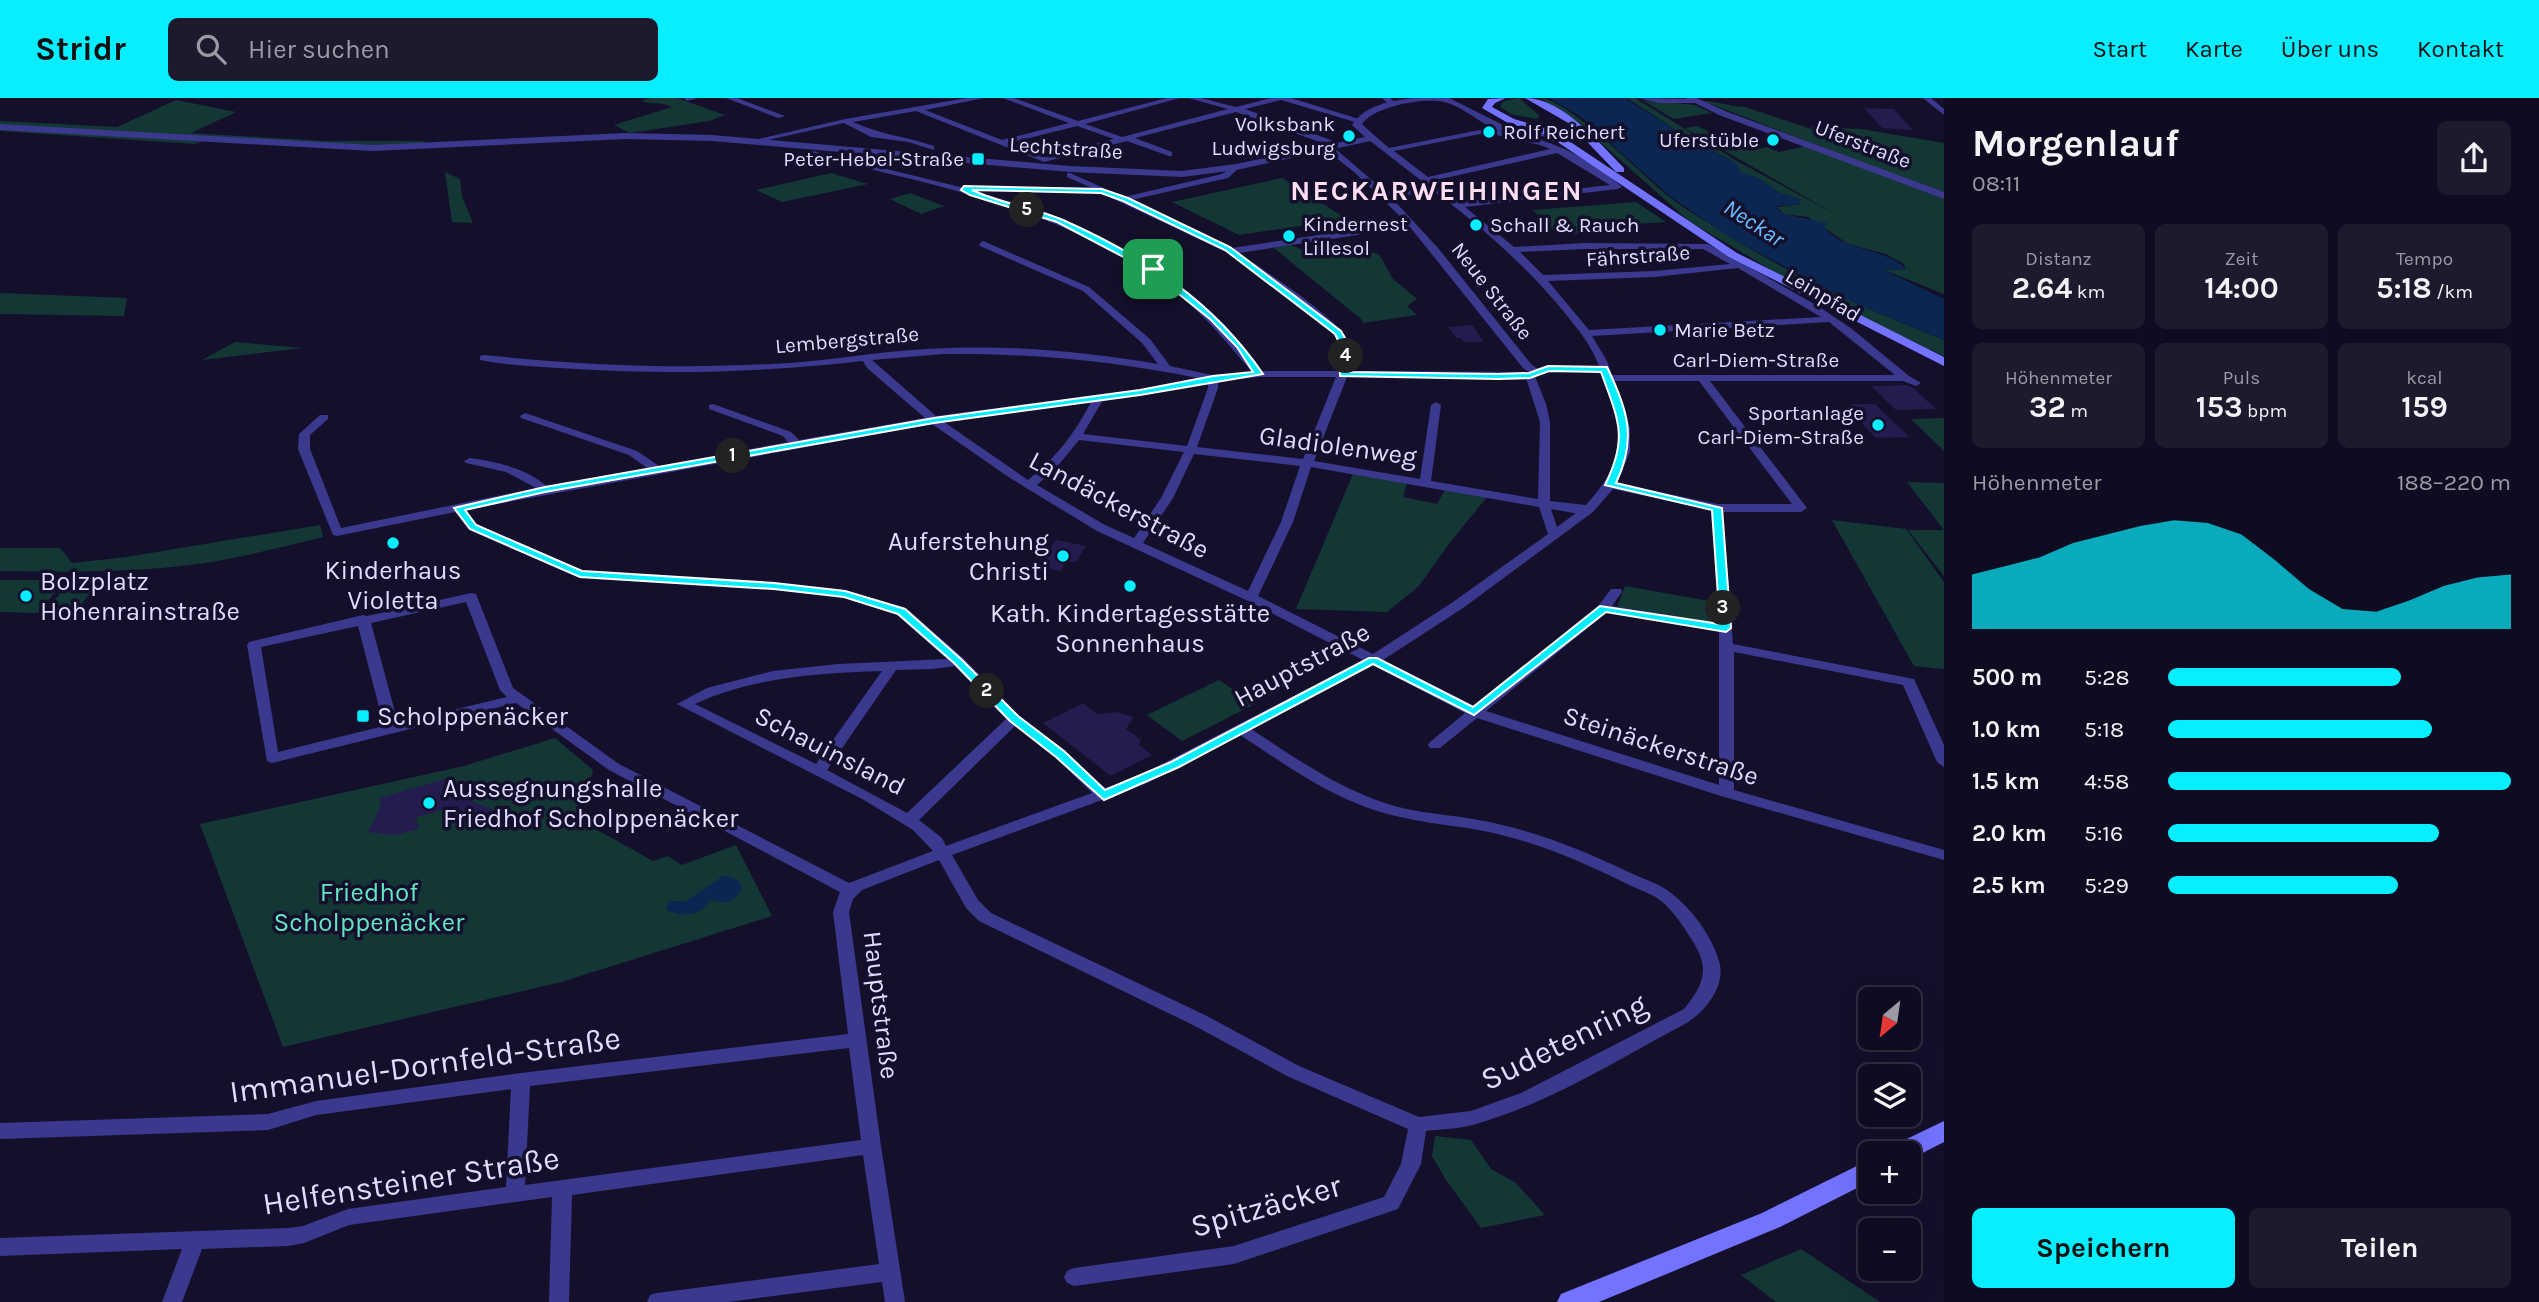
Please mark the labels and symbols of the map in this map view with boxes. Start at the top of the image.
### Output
place label: Volksbank Ludwigsburg [1211,112,1335,160]
street label: Uferstraße [1812,115,1914,173]
place label: Rolf Reichert [1503,120,1625,144]
marker: Rolf Reichert [1481,124,1497,140]
marker: Volksbank Ludwigsburg [1341,128,1357,144]
place label: Uferstüble [1659,128,1759,152]
street label: Lechtstraße [1008,132,1124,164]
marker: Uferstüble [1765,132,1781,148]
place label: Peter-Hebel-Straße [783,147,964,171]
marker: Peter-Hebel-Straße [970,151,986,167]
district label: NECKARWEIHINGEN [1290,174,1584,207]
pin: 5 [1010,192,1044,228]
water label: Neckar [1719,194,1790,253]
place label: Kindernest Lillesol [1303,212,1408,260]
place label: Schall & Rauch [1490,213,1639,237]
marker: Schall & Rauch [1468,217,1484,233]
marker: Kindernest Lillesol [1281,228,1297,244]
street label: Neue Straße [1447,237,1537,345]
pin [1123,239,1183,299]
street label: Fährstraße [1585,240,1691,272]
street label: Leinpfad [1781,263,1865,327]
place label: Marie Betz [1674,318,1775,342]
street label: Lembergstraße [774,322,920,358]
marker: Marie Betz [1652,322,1668,338]
pin: 4 [1328,338,1364,374]
street label: Carl-Diem-Straße [1673,348,1839,372]
place label: Sportanlage Carl-Diem-Straße [1698,401,1864,449]
marker: Sportanlage Carl-Diem-Straße [1870,417,1886,433]
street label: Gladiolenweg [1257,420,1419,472]
pin: 1 [716,438,750,474]
street label: Landäckerstraße [1024,445,1214,565]
place label: Auferstehung Christi [888,526,1049,587]
marker: Kinderhaus Violetta [385,535,401,551]
marker: Auferstehung Christi [1055,548,1071,564]
place label: Kinderhaus Violetta [325,555,461,616]
place label: Bolzplatz Hohenrainstraße [40,566,240,627]
marker: Kath. Kindertagesstätte Sonnenhaus [1122,578,1138,594]
marker: Bolzplatz Hohenrainstraße [18,588,34,604]
pin: 3 [1706,590,1740,626]
place label: Kath. Kindertagesstätte Sonnenhaus [990,598,1270,659]
street label: Hauptstraße [1229,616,1375,714]
pin: 2 [970,674,1004,708]
street label: Schauinsland [750,700,910,802]
street label: Steinäckerstraße [1559,700,1763,792]
place label: Scholppenäcker [377,701,568,732]
marker: Scholppenäcker [355,708,371,724]
place label: Aussegnungshalle Friedhof Scholppenäcker [443,773,739,834]
marker: Aussegnungshalle Friedhof Scholppenäcker [421,795,437,811]
park label: Friedhof Scholppenäcker [274,877,465,938]
street label: Hauptstraße [857,929,905,1081]
street label: Sudetenring [1475,986,1653,1098]
north arrow [1858,987,1922,1050]
street label: Immanuel-Dornfeld-Straße [227,1019,623,1111]
street label: Helfensteiner Straße [260,1139,562,1223]
street label: Spitzäcker [1186,1167,1346,1245]

